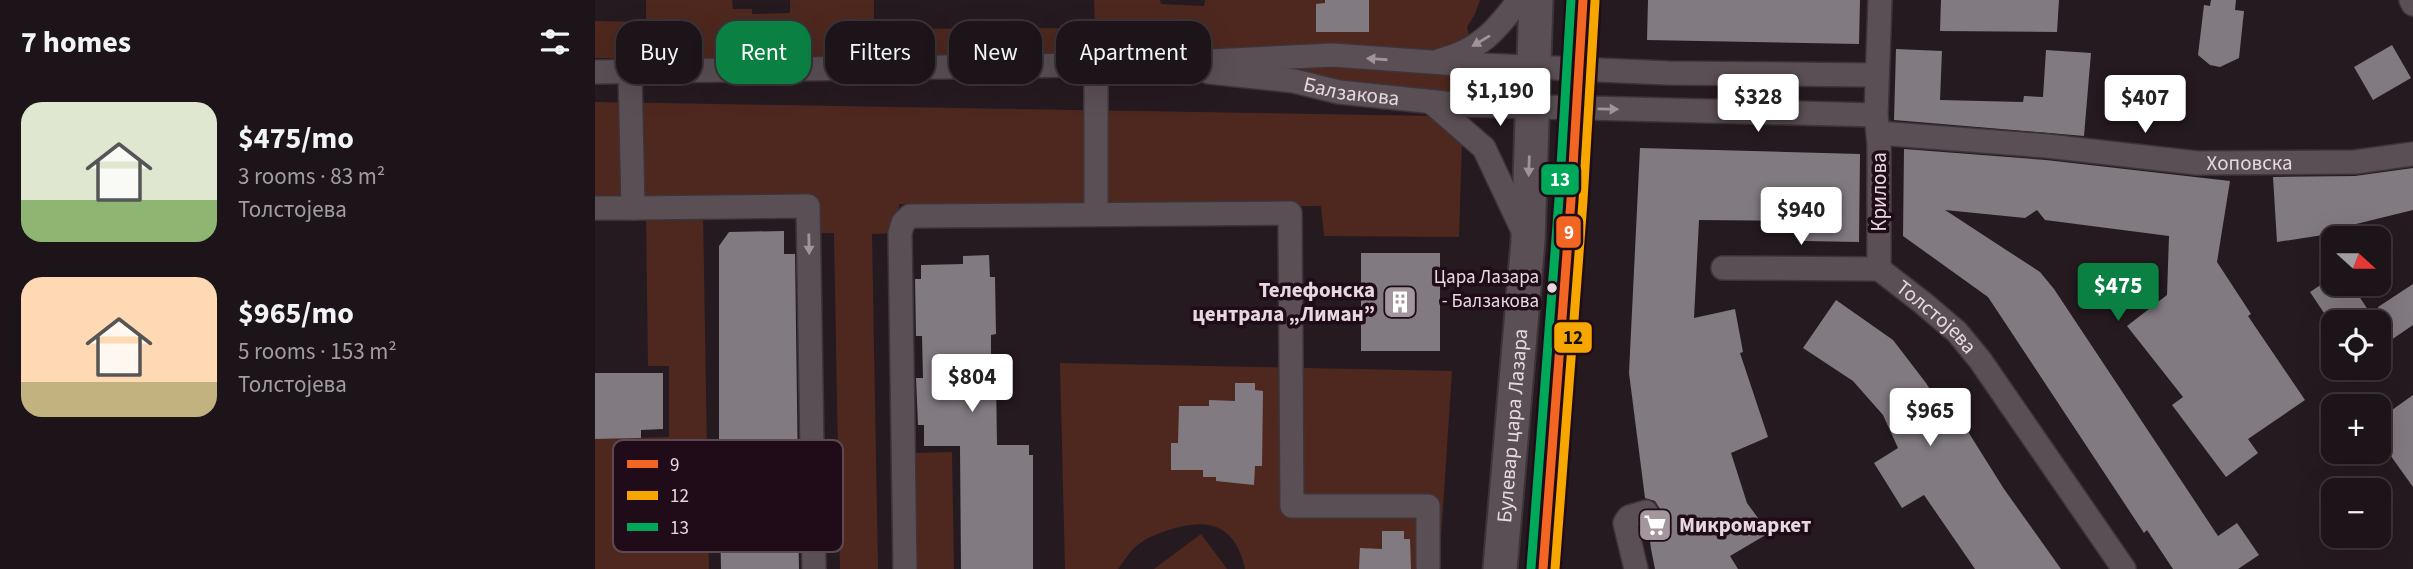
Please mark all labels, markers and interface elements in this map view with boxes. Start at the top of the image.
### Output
text: 7 homes [21,21,131,64]
chip: Buy [616,21,702,84]
chip: Rent [716,21,811,84]
chip: Filters [825,21,935,84]
chip: New [949,21,1042,84]
chip: Apartment [1056,21,1211,84]
icon: filters [536,23,574,61]
one-way arrow [1472,35,1491,47]
one-way arrow [1366,53,1388,64]
pin: $1,190 [1443,68,1557,128]
street label: Балзакова [1300,69,1401,113]
text: $1,190 [1466,74,1534,107]
pin: $328 [1717,74,1799,134]
pin: $407 [2104,76,2186,135]
text: $328 [1734,80,1782,113]
text: $407 [2121,81,2169,114]
one-way arrow [1598,103,1620,114]
text: $475/mo [238,117,354,160]
icon: home [77,130,161,214]
street label: Хоповска [2206,147,2293,178]
street label: Крилова [1864,152,1894,232]
one-way arrow [1524,155,1535,177]
text: 3 rooms · 83 m² [238,160,385,193]
line badge: 13 [1540,163,1580,196]
text: 13 [1550,167,1570,194]
pin: $940 [1760,188,1842,247]
text: Толстојева [238,193,347,226]
text: $940 [1777,193,1825,226]
line badge: 9 [1555,215,1582,249]
text: 9 [1564,220,1574,247]
north arrow [2321,226,2391,296]
map controls [2321,226,2391,548]
one-way arrow [803,233,815,255]
place label: Цара Лазара - Балзакова [1434,264,1539,315]
pin: $475 [2077,264,2159,323]
text: $475 [2094,269,2142,302]
street label: Толстојева [1890,273,1984,360]
place label: Телефонска централа „Лиман” [1192,275,1375,329]
marker: Цара Лазара - Балзакова [1545,281,1559,295]
building icon: Телефонска централа „Лиман” [1381,283,1419,321]
text: $965/mo [238,292,354,335]
icon: home [77,305,161,389]
button: locate [2321,310,2391,380]
line badge: 12 [1553,321,1593,354]
text: 12 [1563,325,1583,352]
street label: Булевар цара Лазара [1489,327,1535,524]
text: 5 rooms · 153 m² [238,335,397,368]
pin: $804 [931,354,1013,414]
text: $804 [948,360,996,393]
text: Толстојева [238,368,347,401]
pin: $965 [1889,388,1971,448]
text: $965 [1906,394,1954,427]
button: + [2321,394,2391,464]
legend [613,440,843,552]
text: 9 [670,452,679,479]
button: − [2321,478,2391,548]
text: 12 [670,483,689,510]
supermarket icon: Микромаркет [1636,506,1674,544]
place label: Микромаркет [1679,510,1811,540]
text: 13 [670,515,689,542]

